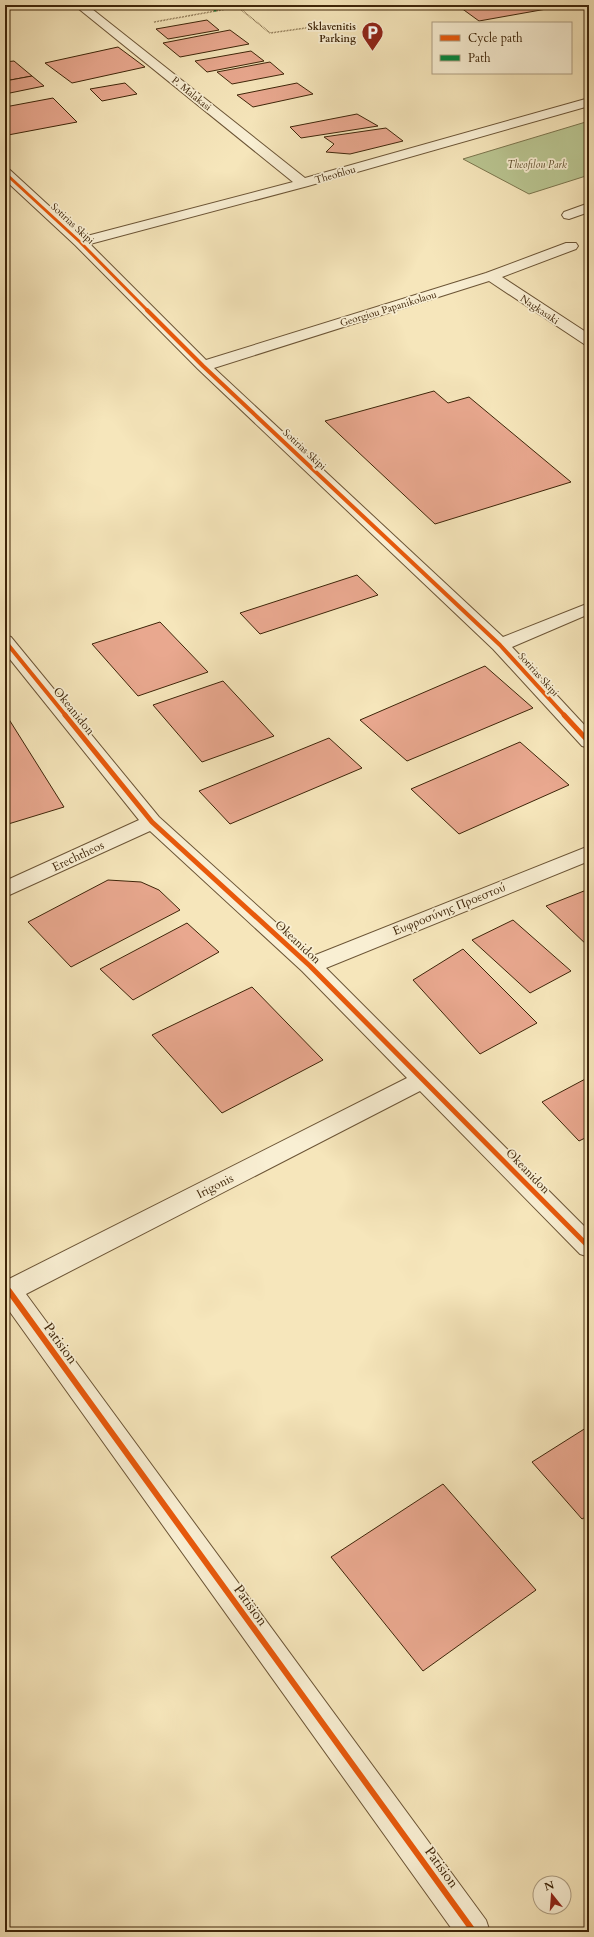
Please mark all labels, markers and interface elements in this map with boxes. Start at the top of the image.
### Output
parking icon: Sklavenitis Parking [359,19,385,52]
place label: Sklavenitis Parking [307,20,356,46]
legend [432,22,572,74]
text: Cycle path [468,30,523,46]
text: Path [468,50,491,66]
street label: P. Malakasi [168,73,214,114]
park label: Theofilou Park [507,158,567,172]
street label: Theofilou [313,162,358,187]
street label: Sotirias Skipi [48,200,97,248]
street label: Georgiou Papanikolaou [338,287,439,330]
street label: Nagkasaki [517,292,562,328]
street label: Sotirias Skipi [280,426,329,474]
street label: Sotirias Skipi [515,650,562,700]
street label: Okeanidon [50,684,98,738]
street label: Erechtheos [49,837,107,875]
street label: Ευφροσύνης Προεστού [390,879,508,940]
street label: Okeanidon [272,917,325,968]
street label: Okeanidon [502,1145,554,1197]
street label: Irigonis [194,1170,236,1202]
street label: Patision [39,1319,82,1368]
street label: Patision [229,1581,272,1630]
street label: Patision [420,1843,463,1892]
north arrow [532,1875,572,1915]
text: N [542,1877,556,1894]

